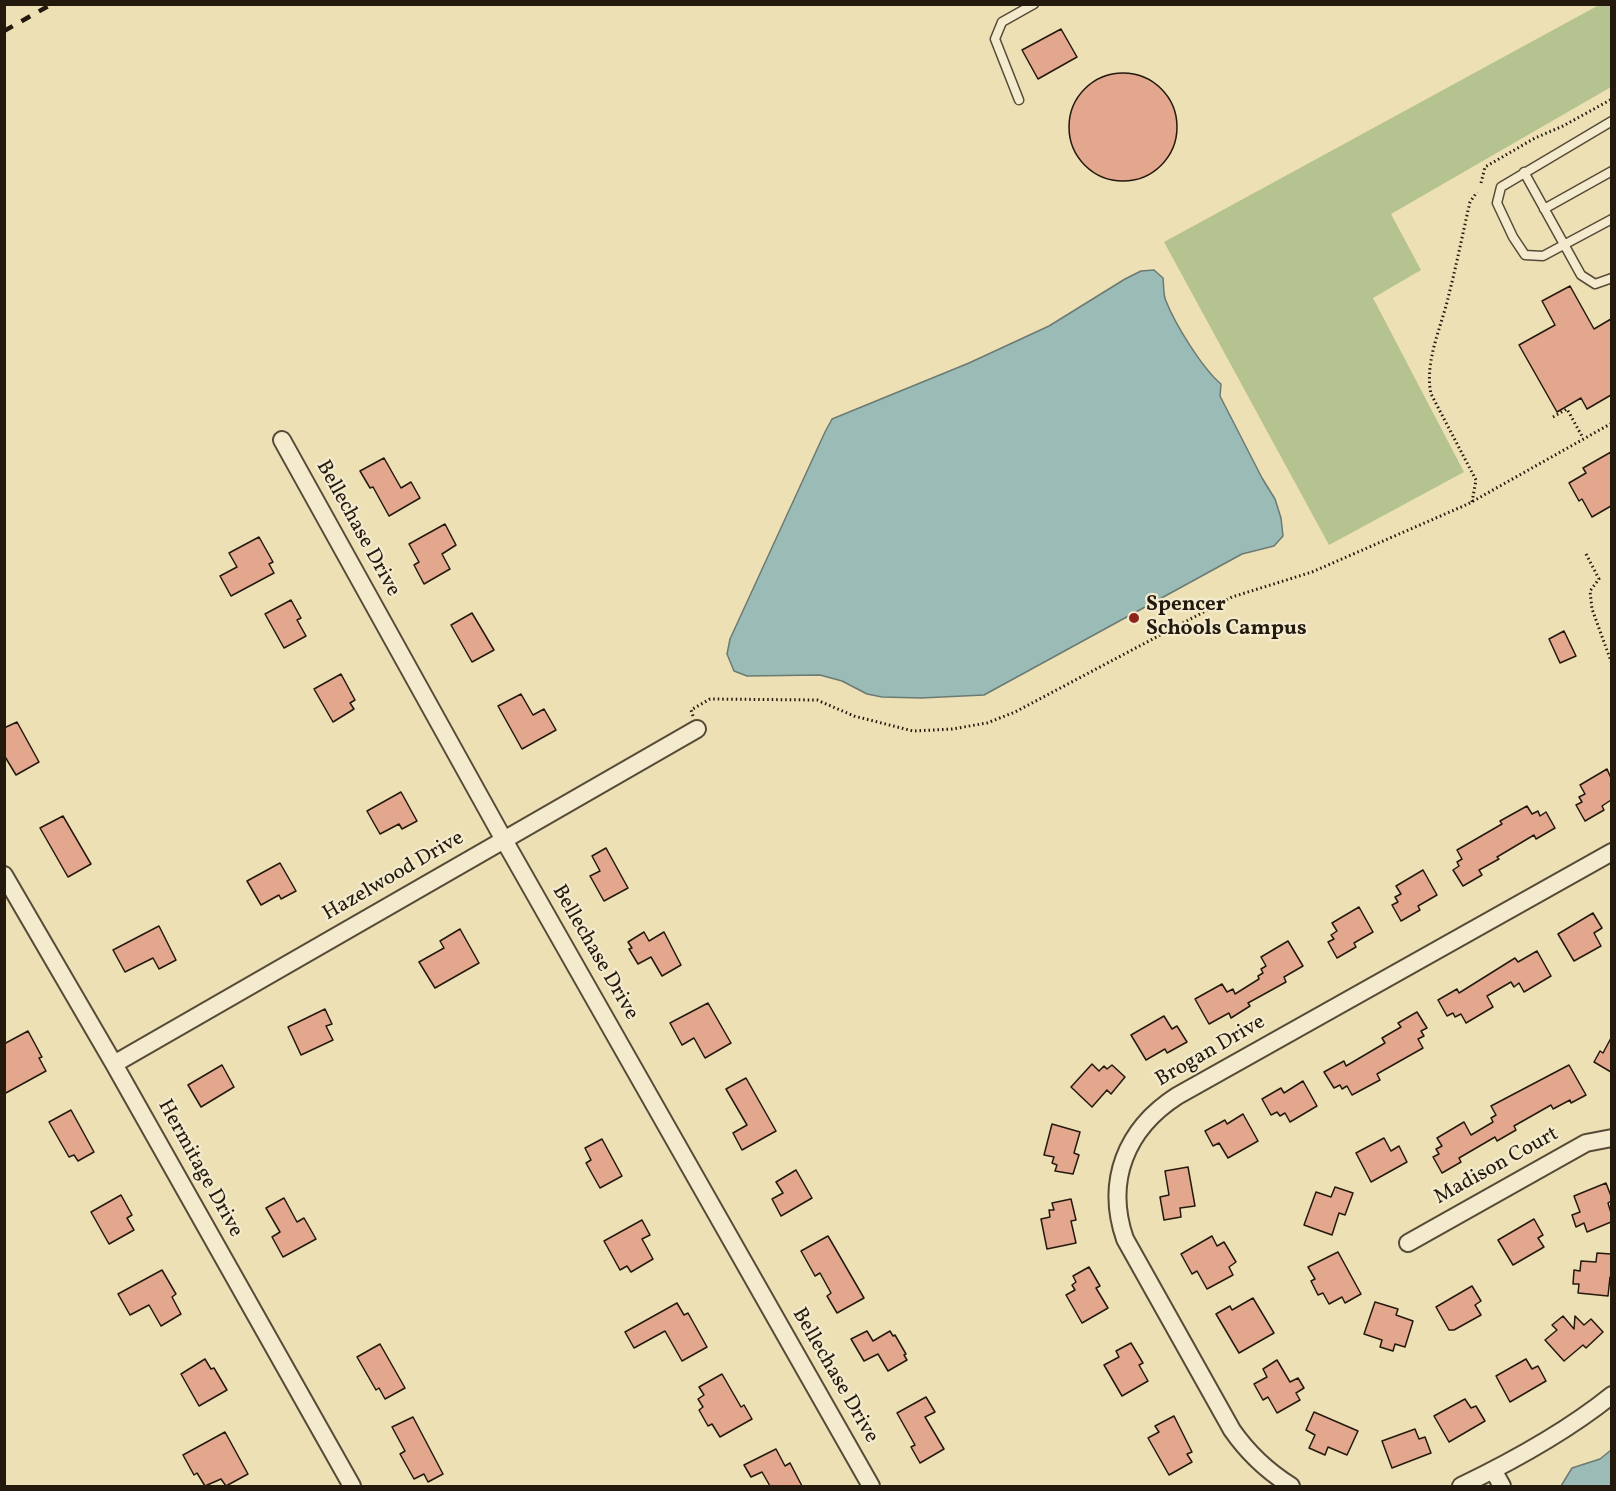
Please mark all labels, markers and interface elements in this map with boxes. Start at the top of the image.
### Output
street label: Bellechase Drive [309,457,405,601]
place label: Spencer Schools Campus [1146,593,1307,643]
marker: Spencer Schools Campus [1127,611,1141,625]
street label: Hazelwood Drive [319,826,469,928]
street label: Bellechase Drive [545,881,643,1025]
street label: Brogan Drive [1152,1011,1270,1093]
street label: Hermitage Drive [151,1096,247,1242]
street label: Madison Court [1431,1123,1563,1211]
street label: Bellechase Drive [785,1304,883,1448]

